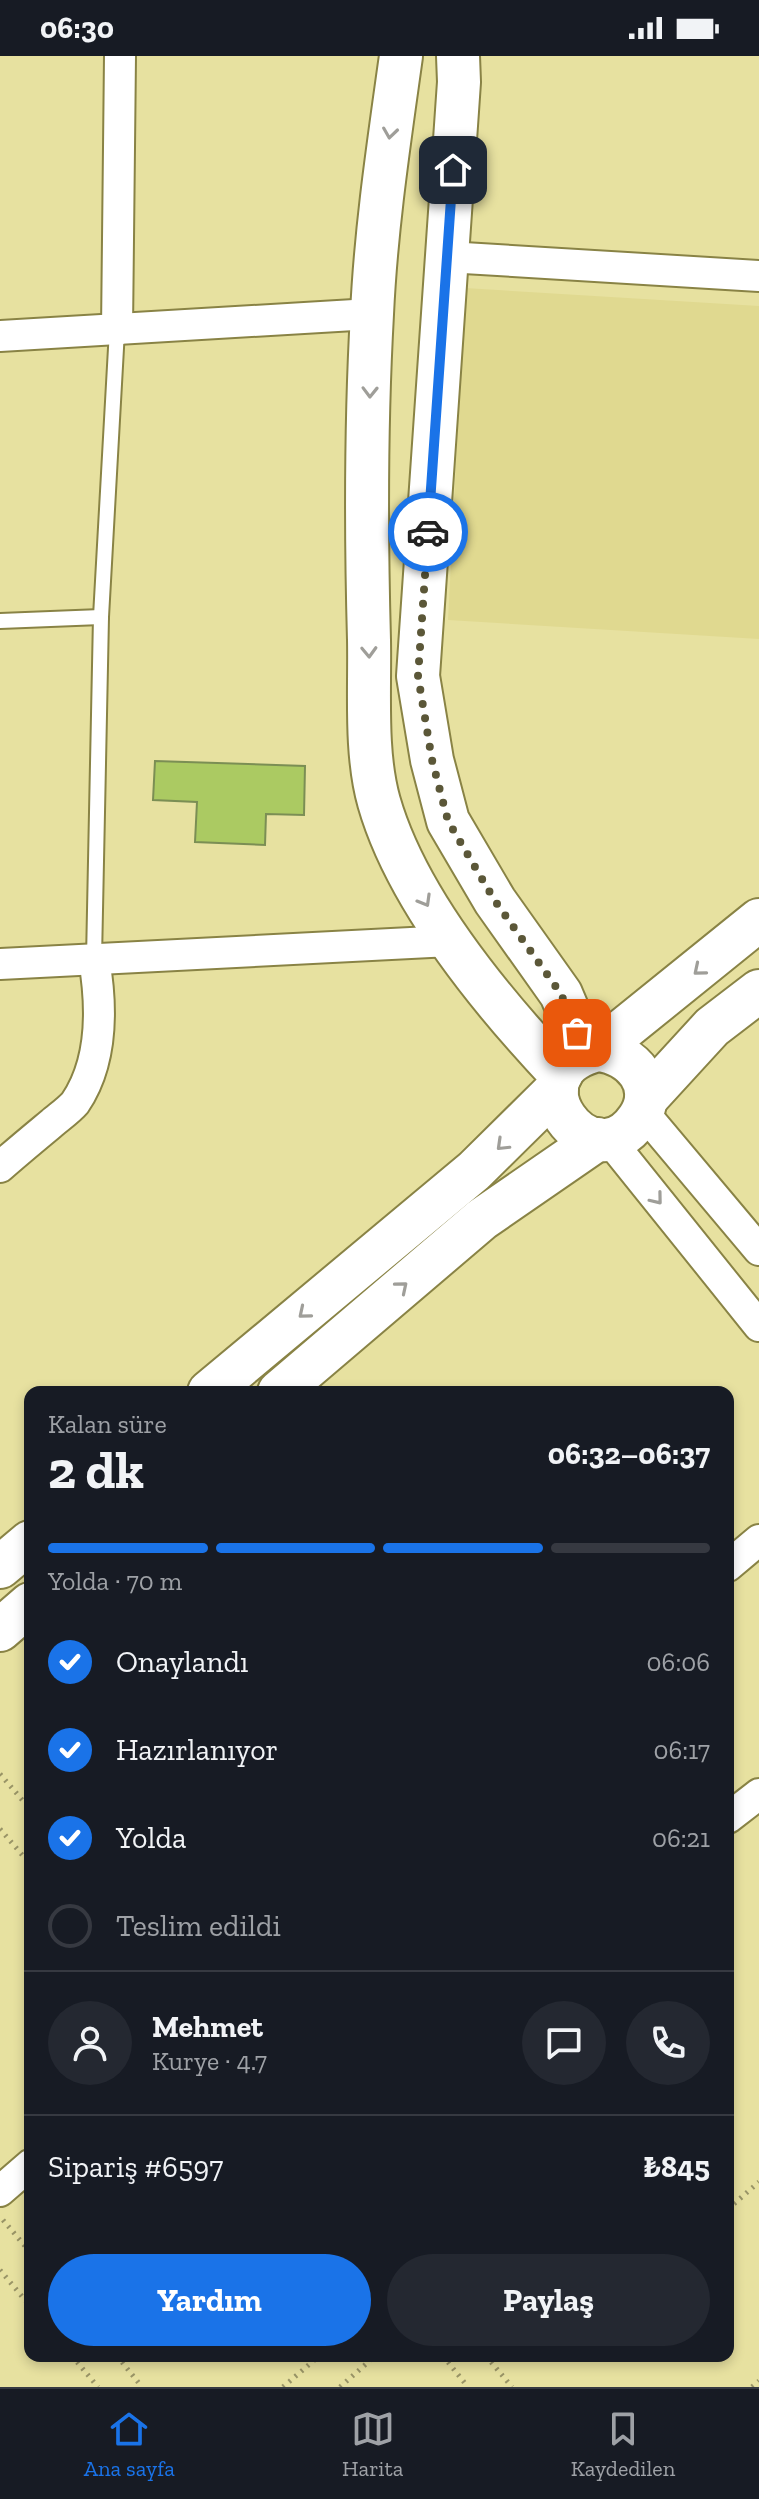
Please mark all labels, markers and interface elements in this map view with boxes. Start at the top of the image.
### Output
text: 06:30 [40,10,114,46]
one-way arrow [382,126,399,140]
pin [419,136,487,204]
icon: home [431,148,475,192]
one-way arrow [361,386,379,399]
courier [388,492,468,572]
icon: car [406,510,450,554]
one-way arrow [361,646,378,659]
one-way arrow [415,892,431,906]
one-way arrow [694,960,708,975]
pin [543,999,611,1067]
icon: bag [555,1011,599,1055]
one-way arrow [497,1135,511,1150]
one-way arrow [647,1190,662,1204]
one-way arrow [392,1282,407,1297]
one-way arrow [299,1303,314,1318]
text: Kalan süre [48,1408,167,1440]
text: 06:32–06:37 [548,1436,710,1472]
text: 2 dk [48,1439,144,1501]
text: Yolda · 70 m [48,1565,182,1597]
icon: check [48,1640,92,1684]
text: Onaylandı [116,1644,248,1680]
text: 06:06 [647,1646,710,1678]
icon: check [48,1728,92,1772]
text: Hazırlanıyor [116,1732,278,1768]
text: 06:17 [654,1734,710,1766]
icon: check [48,1816,92,1860]
text: Yolda [116,1820,186,1856]
text: 06:21 [652,1822,710,1854]
text: Teslim edildi [116,1908,281,1944]
button: person [48,2001,132,2085]
button: chat [522,2001,606,2085]
button: phone [626,2001,710,2085]
text: Mehmet [152,2009,263,2045]
text: Kurye · 4.7 [152,2045,267,2077]
text: Sipariş #6597 [48,2149,223,2185]
text: ₺845 [643,2149,710,2185]
button: Yardım [48,2254,371,2346]
button: Paylaş [387,2254,710,2346]
tab: Ana sayfa [84,2407,175,2482]
tab: Harita [342,2407,403,2482]
tab: Kaydedilen [571,2407,675,2482]

